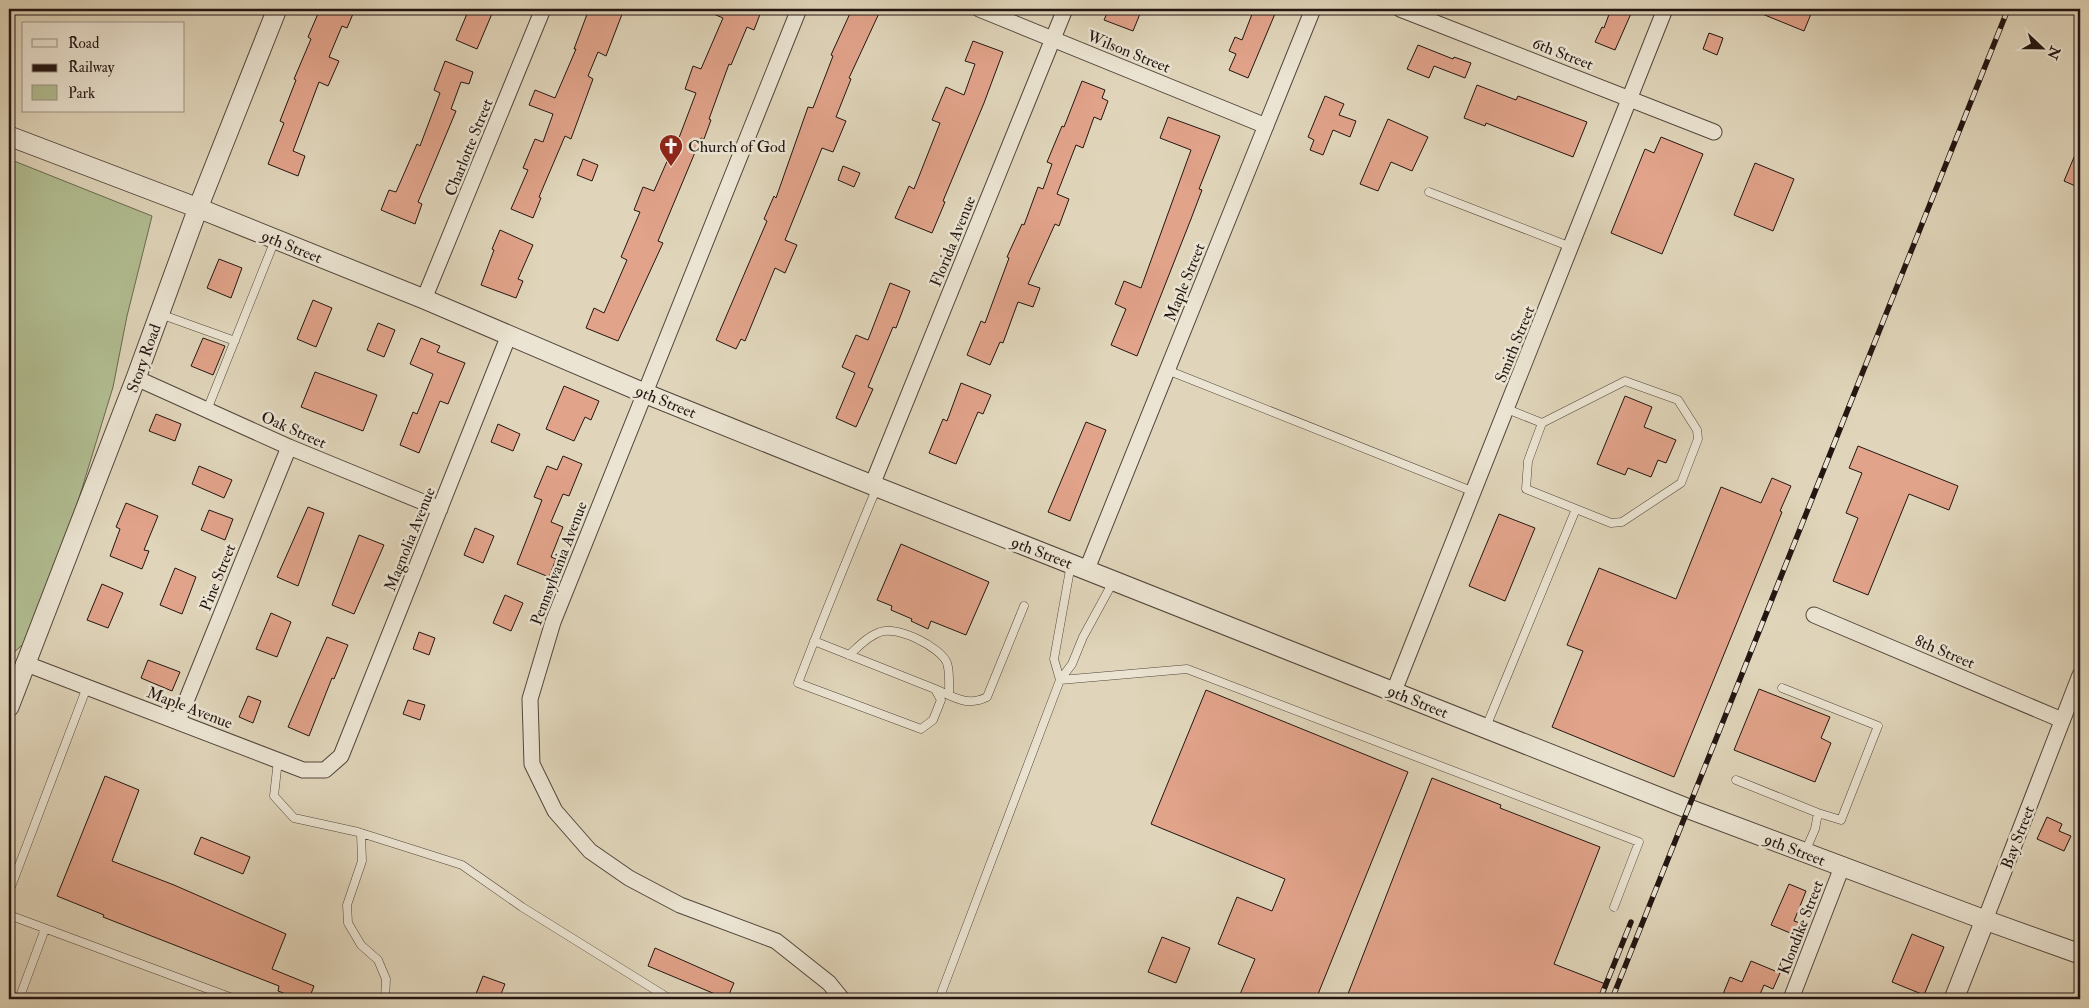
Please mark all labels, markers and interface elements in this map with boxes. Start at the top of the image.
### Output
legend [22,22,185,112]
north arrow [2016,22,2066,72]
street label: Wilson Street [1083,26,1173,78]
street label: 6th Street [1529,33,1596,75]
text: Road [68,34,100,53]
text: N [2043,43,2064,62]
text: Railway [68,58,115,77]
text: Park [68,84,95,103]
street label: Charlotte Street [440,96,498,199]
church icon: Church of God [658,133,684,167]
place label: Church of God [688,137,786,157]
street label: Florida Avenue [926,193,980,290]
street label: 9th Street [257,225,325,268]
street label: Maple Street [1160,240,1211,325]
street label: Smith Street [1490,303,1539,386]
street label: Story Road [122,321,166,395]
street label: 9th Street [631,380,699,423]
street label: Oak Street [258,407,329,453]
street label: Magnolia Avenue [380,484,440,594]
street label: Pennsylvania Avenue [526,498,592,628]
street label: 9th Street [1007,532,1075,574]
street label: Pine Street [195,541,240,614]
street label: 8th Street [1912,630,1978,673]
street label: 9th Street [1383,680,1451,723]
street label: Maple Avenue [144,682,236,735]
street label: Bay Street [1997,803,2039,872]
street label: 9th Street [1760,829,1828,871]
street label: Klondike Street [1774,877,1828,977]

